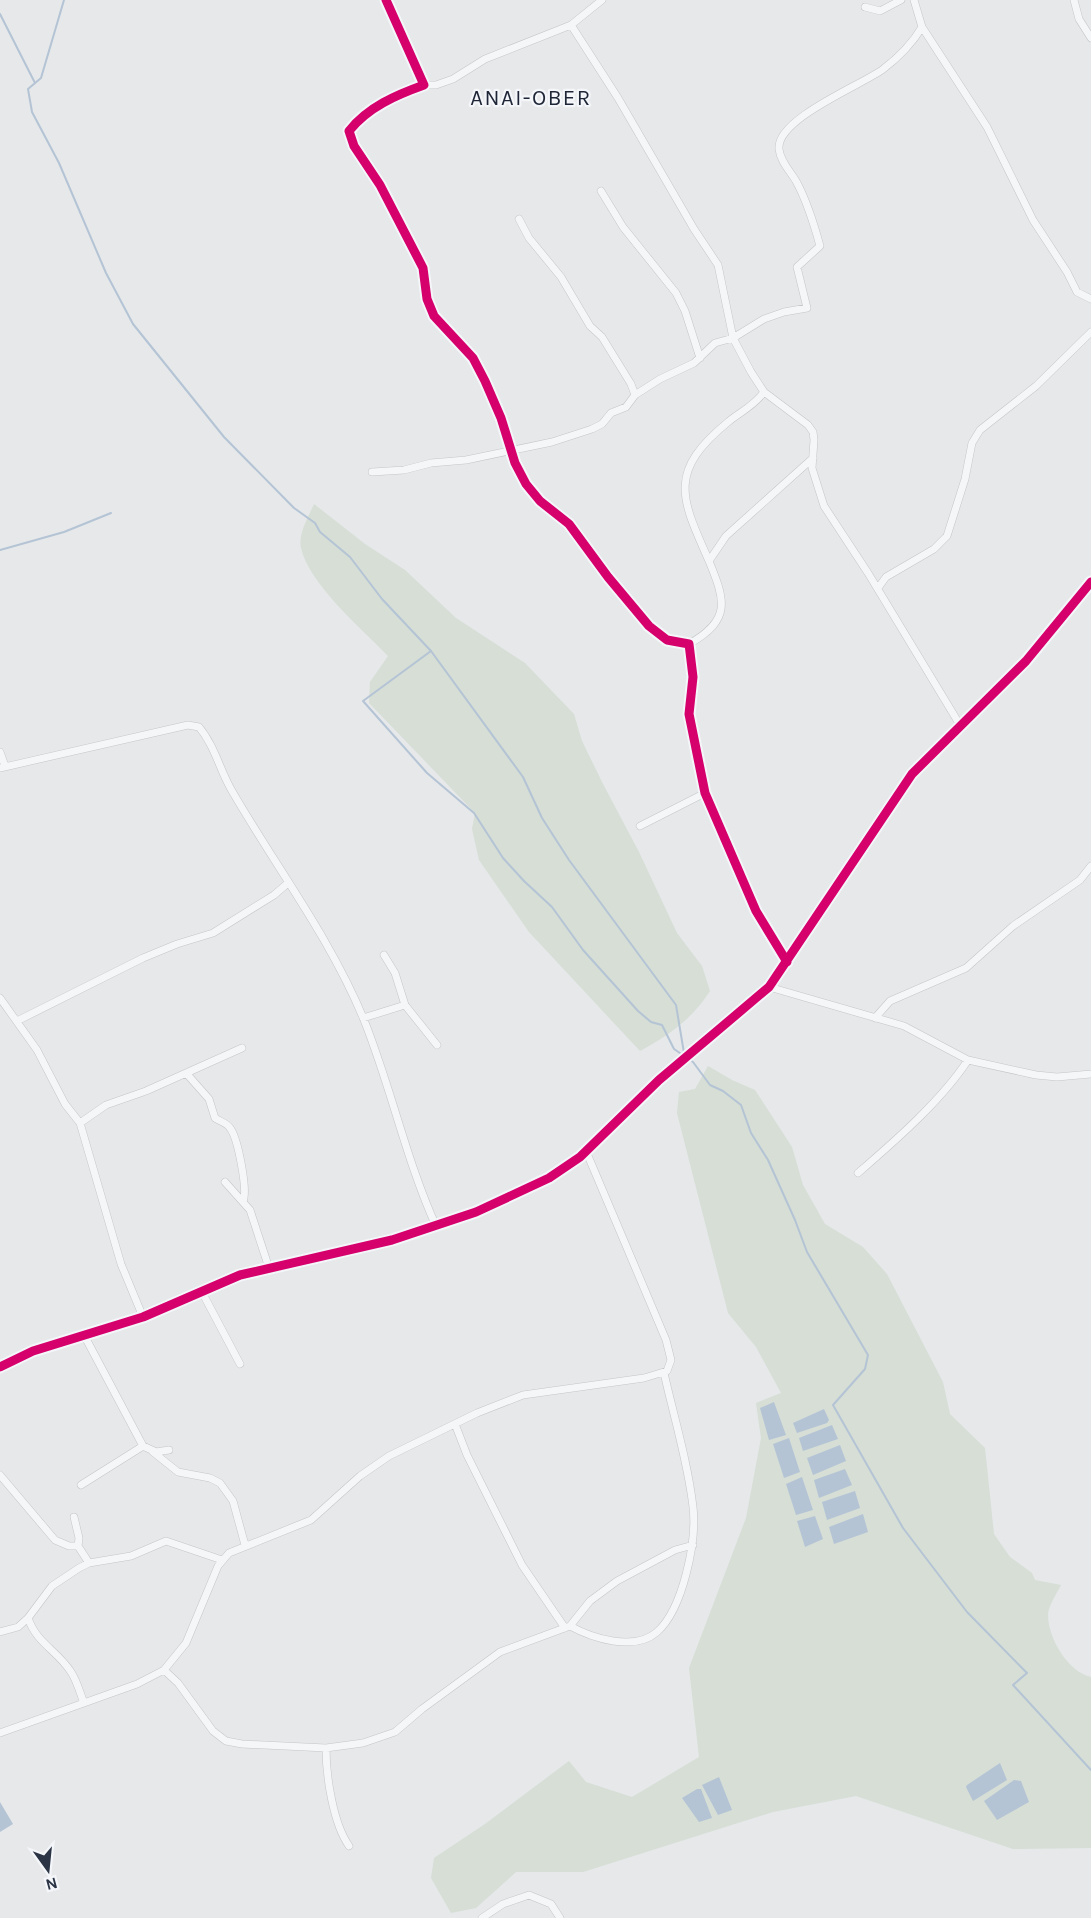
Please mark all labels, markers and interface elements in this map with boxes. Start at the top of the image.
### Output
district label: ANAI-OBER [470,85,592,111]
north arrow [18,1840,78,1900]
text: N [44,1873,60,1895]

